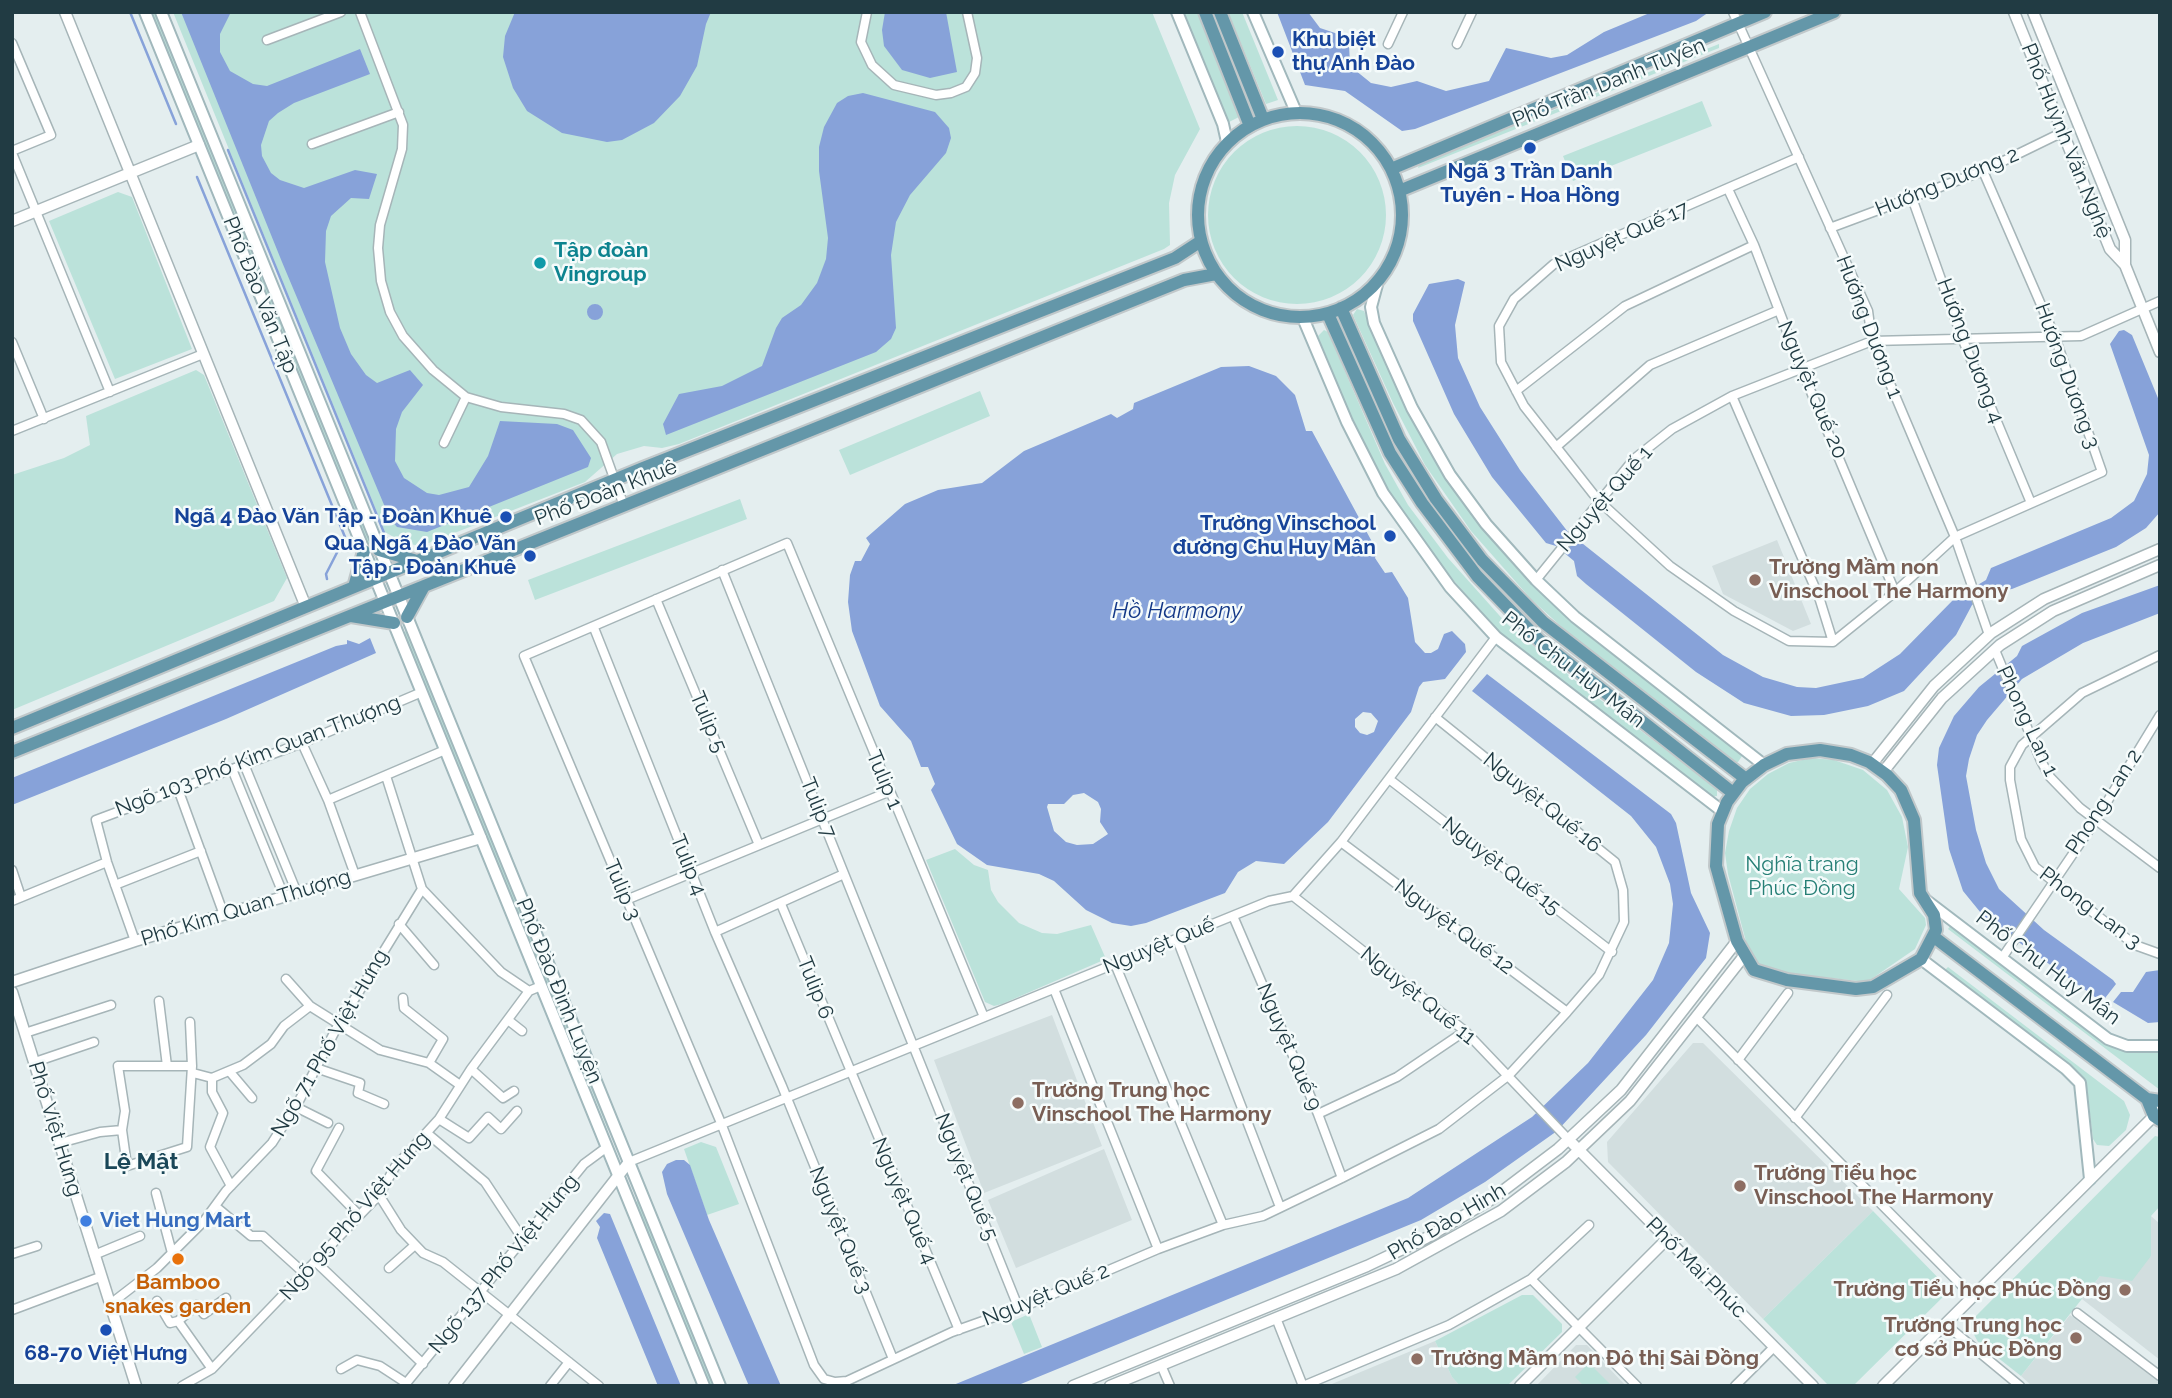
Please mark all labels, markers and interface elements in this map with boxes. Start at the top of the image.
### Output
place label: Khu biệt thự Anh Đào [1292,27,1415,77]
street label: Phố Trần Danh Tuyên [1509,33,1709,133]
street label: Phố Huỳnh Văn Nghệ [2015,40,2117,242]
marker: Khu biệt thự Anh Đào [1270,44,1286,60]
marker: Ngã 3 Trần Danh Tuyên - Hoa Hồng [1522,140,1538,156]
street label: Hướng Dương 2 [1872,142,2022,222]
place label: Ngã 3 Trần Danh Tuyên - Hoa Hồng [1440,159,1620,209]
street label: Nguyệt Quế 17 [1551,196,1693,278]
street label: Phố Đào Văn Tập [217,213,303,377]
place label: Tập đoàn Vingroup [554,238,648,288]
street label: Hướng Dương 1 [1830,252,1908,402]
marker: Tập đoàn Vingroup [532,255,548,271]
street label: Hướng Dương 4 [1931,275,2009,427]
street label: Hướng Dương 3 [2029,300,2105,452]
street label: Nguyệt Quế 20 [1772,317,1852,463]
street label: Nguyệt Quế 1 [1552,441,1658,557]
street label: Phố Đoàn Khuê [531,454,681,532]
place label: Ngã 4 Đào Văn Tập - Đoàn Khuê [174,504,492,530]
marker: Ngã 4 Đào Văn Tập - Đoàn Khuê [498,509,514,525]
place label: Trường Vinschool đường Chu Huy Mân [1173,511,1376,561]
marker: Trường Vinschool đường Chu Huy Mân [1382,528,1398,544]
place label: Qua Ngã 4 Đào Văn Tập - Đoàn Khuê [324,531,516,581]
marker: Qua Ngã 4 Đào Văn Tập - Đoàn Khuê [522,548,538,564]
place label: Trường Mầm non Vinschool The Harmony [1769,555,2009,605]
marker: Trường Mầm non Vinschool The Harmony [1747,572,1763,588]
water label: Hồ Harmony [1112,597,1242,625]
street label: Phố Chu Huy Mân [1497,606,1649,734]
street label: Phong Lan 1 [1991,662,2063,780]
street label: Tulip 5 [684,688,732,756]
street label: Ngõ 103 Phố Kim Quan Thượng [112,690,404,822]
street label: Phong Lan 2 [2061,745,2147,859]
street label: Tulip 1 [860,747,908,813]
street label: Nguyệt Quế 16 [1478,748,1606,858]
street label: Tulip 7 [794,774,842,842]
street label: Nguyệt Quế 15 [1437,812,1565,920]
street label: Tulip 4 [664,831,712,899]
park label: Nghĩa trang Phúc Đồng [1745,852,1859,902]
street label: Tulip 3 [598,856,646,924]
street label: Phong Lan 3 [2034,862,2146,954]
street label: Phố Kim Quan Thượng [138,864,354,952]
street label: Nguyệt Quế 12 [1389,874,1519,980]
street label: Phố Đào Đình Luyện [510,895,608,1087]
street label: Phố Chu Huy Mân [1971,905,2125,1031]
street label: Nguyệt Quế [1100,912,1218,980]
street label: Nguyệt Quế 11 [1355,942,1481,1050]
street label: Ngõ 71 Phố Việt Hưng [266,945,394,1141]
street label: Tulip 6 [791,953,839,1023]
street label: Nguyệt Quế 9 [1251,980,1327,1114]
street label: Phố Việt Hưng [22,1058,88,1200]
place label: Trường Trung học Vinschool The Harmony [1032,1078,1272,1128]
marker: Trường Trung học Vinschool The Harmony [1010,1095,1026,1111]
street label: Nguyệt Quế 5 [929,1110,1003,1244]
street label: Ngõ 95 Phố Việt Hưng [275,1126,435,1306]
street label: Nguyệt Quế 4 [866,1134,942,1268]
district label: Lệ Mật [104,1148,178,1176]
place label: Trường Tiểu học Vinschool The Harmony [1754,1161,1994,1211]
street label: Nguyệt Quế 3 [803,1163,877,1297]
street label: Ngõ 137 Phố Việt Hưng [424,1169,584,1359]
street label: Phố Đào Hinh [1384,1178,1510,1266]
marker: Trường Tiểu học Vinschool The Harmony [1732,1178,1748,1194]
place label: Viet Hung Mart [100,1208,251,1234]
street label: Phố Mai Phúc [1640,1212,1752,1324]
marker: Viet Hung Mart [78,1213,94,1229]
marker: Bamboo snakes garden [170,1251,186,1267]
street label: Nguyệt Quế 2 [979,1258,1113,1332]
place label: Bamboo snakes garden [105,1270,251,1320]
place label: Trường Tiểu học Phúc Đồng [1833,1277,2111,1303]
marker: Trường Tiểu học Phúc Đồng [2117,1282,2133,1298]
place label: Trường Trung học cơ sở Phúc Đồng [1884,1313,2062,1363]
marker: 68-70 Việt Hưng [98,1322,114,1338]
marker: Trường Trung học cơ sở Phúc Đồng [2068,1330,2084,1346]
place label: 68-70 Việt Hưng [24,1341,188,1367]
place label: Trường Mầm non Đô thị Sài Đồng [1431,1346,1759,1372]
marker: Trường Mầm non Đô thị Sài Đồng [1409,1351,1425,1367]

